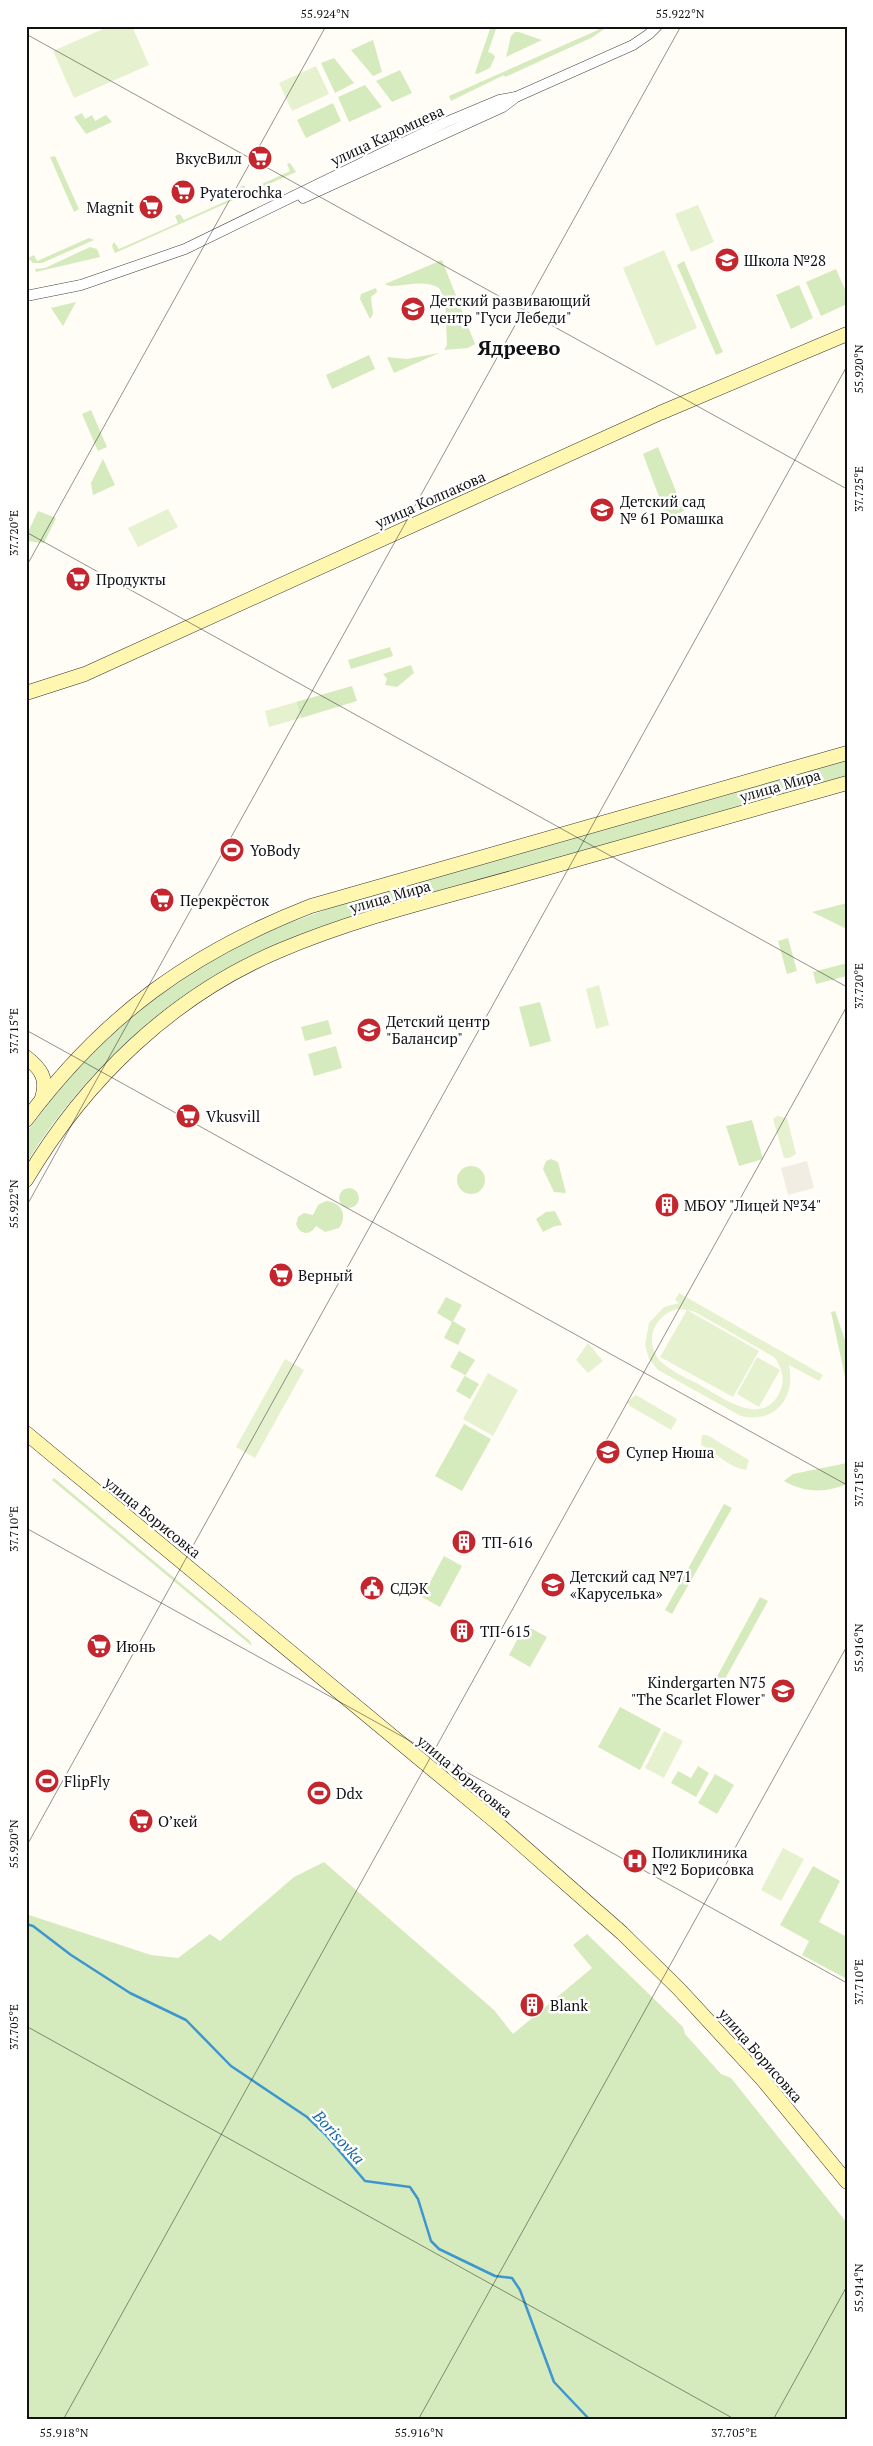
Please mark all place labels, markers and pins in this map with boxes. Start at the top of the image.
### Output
supermarket icon: ВкусВилл [247,145,273,171]
place label: ВкусВилл [176,148,242,168]
supermarket icon: Pyaterochka [170,179,196,205]
place label: Pyaterochka [200,182,283,202]
supermarket icon: Magnit [138,194,164,220]
place label: Magnit [87,197,134,217]
school or university icon: Школа №28 [714,247,740,273]
place label: Школа №28 [744,250,826,270]
place label: Детский развивающий центр "Гуси Лебеди" [430,290,591,327]
school or university icon: Детский развивающий центр "Гуси Лебеди" [400,296,426,322]
place label: Детский сад № 61 Ромашка [620,491,724,528]
school or university icon: Детский сад № 61 Ромашка [589,497,615,523]
supermarket icon: Продукты [65,566,91,592]
place label: Продукты [96,569,166,589]
sports icon: YoBody [219,837,245,863]
place label: YoBody [250,840,300,860]
supermarket icon: Перекрёсток [149,887,175,913]
place label: Перекрёсток [180,890,270,910]
place label: Детский центр "Балансир" [386,1011,490,1048]
school or university icon: Детский центр "Балансир" [356,1017,382,1043]
supermarket icon: Vkusvill [175,1103,201,1129]
place label: Vkusvill [206,1106,260,1126]
building icon: МБОУ "Лицей №34" [654,1192,680,1218]
place label: МБОУ "Лицей №34" [684,1195,821,1215]
supermarket icon: Верный [268,1262,294,1288]
place label: Верный [298,1265,353,1285]
school or university icon: Супер Нюша [595,1439,621,1465]
place label: Супер Нюша [626,1442,715,1462]
building icon: ТП-616 [451,1529,477,1555]
place label: ТП-616 [482,1532,532,1552]
place label: Детский сад №71 «Каруселька» [570,1566,692,1603]
school or university icon: Детский сад №71 «Каруселька» [540,1572,566,1598]
public building icon: СДЭК [359,1575,385,1601]
place label: СДЭК [390,1578,429,1598]
building icon: ТП-615 [449,1618,475,1644]
place label: ТП-615 [480,1621,530,1641]
supermarket icon: Июнь [86,1633,112,1659]
place label: Июнь [116,1636,156,1656]
place label: Kindergarten N75 "The Scarlet Flower" [631,1672,766,1709]
school or university icon: Kindergarten N75 "The Scarlet Flower" [770,1678,796,1704]
sports icon: FlipFly [34,1768,60,1794]
place label: FlipFly [64,1771,110,1791]
sports icon: Ddx [306,1780,332,1806]
place label: Ddx [336,1783,363,1803]
supermarket icon: О’кей [128,1808,154,1834]
place label: О’кей [158,1811,198,1831]
place label: Поликлиника №2 Борисовка [652,1842,755,1879]
hospital icon: Поликлиника №2 Борисовка [622,1848,648,1874]
building icon: Blank [519,1992,545,2018]
place label: Blank [550,1995,588,2015]

